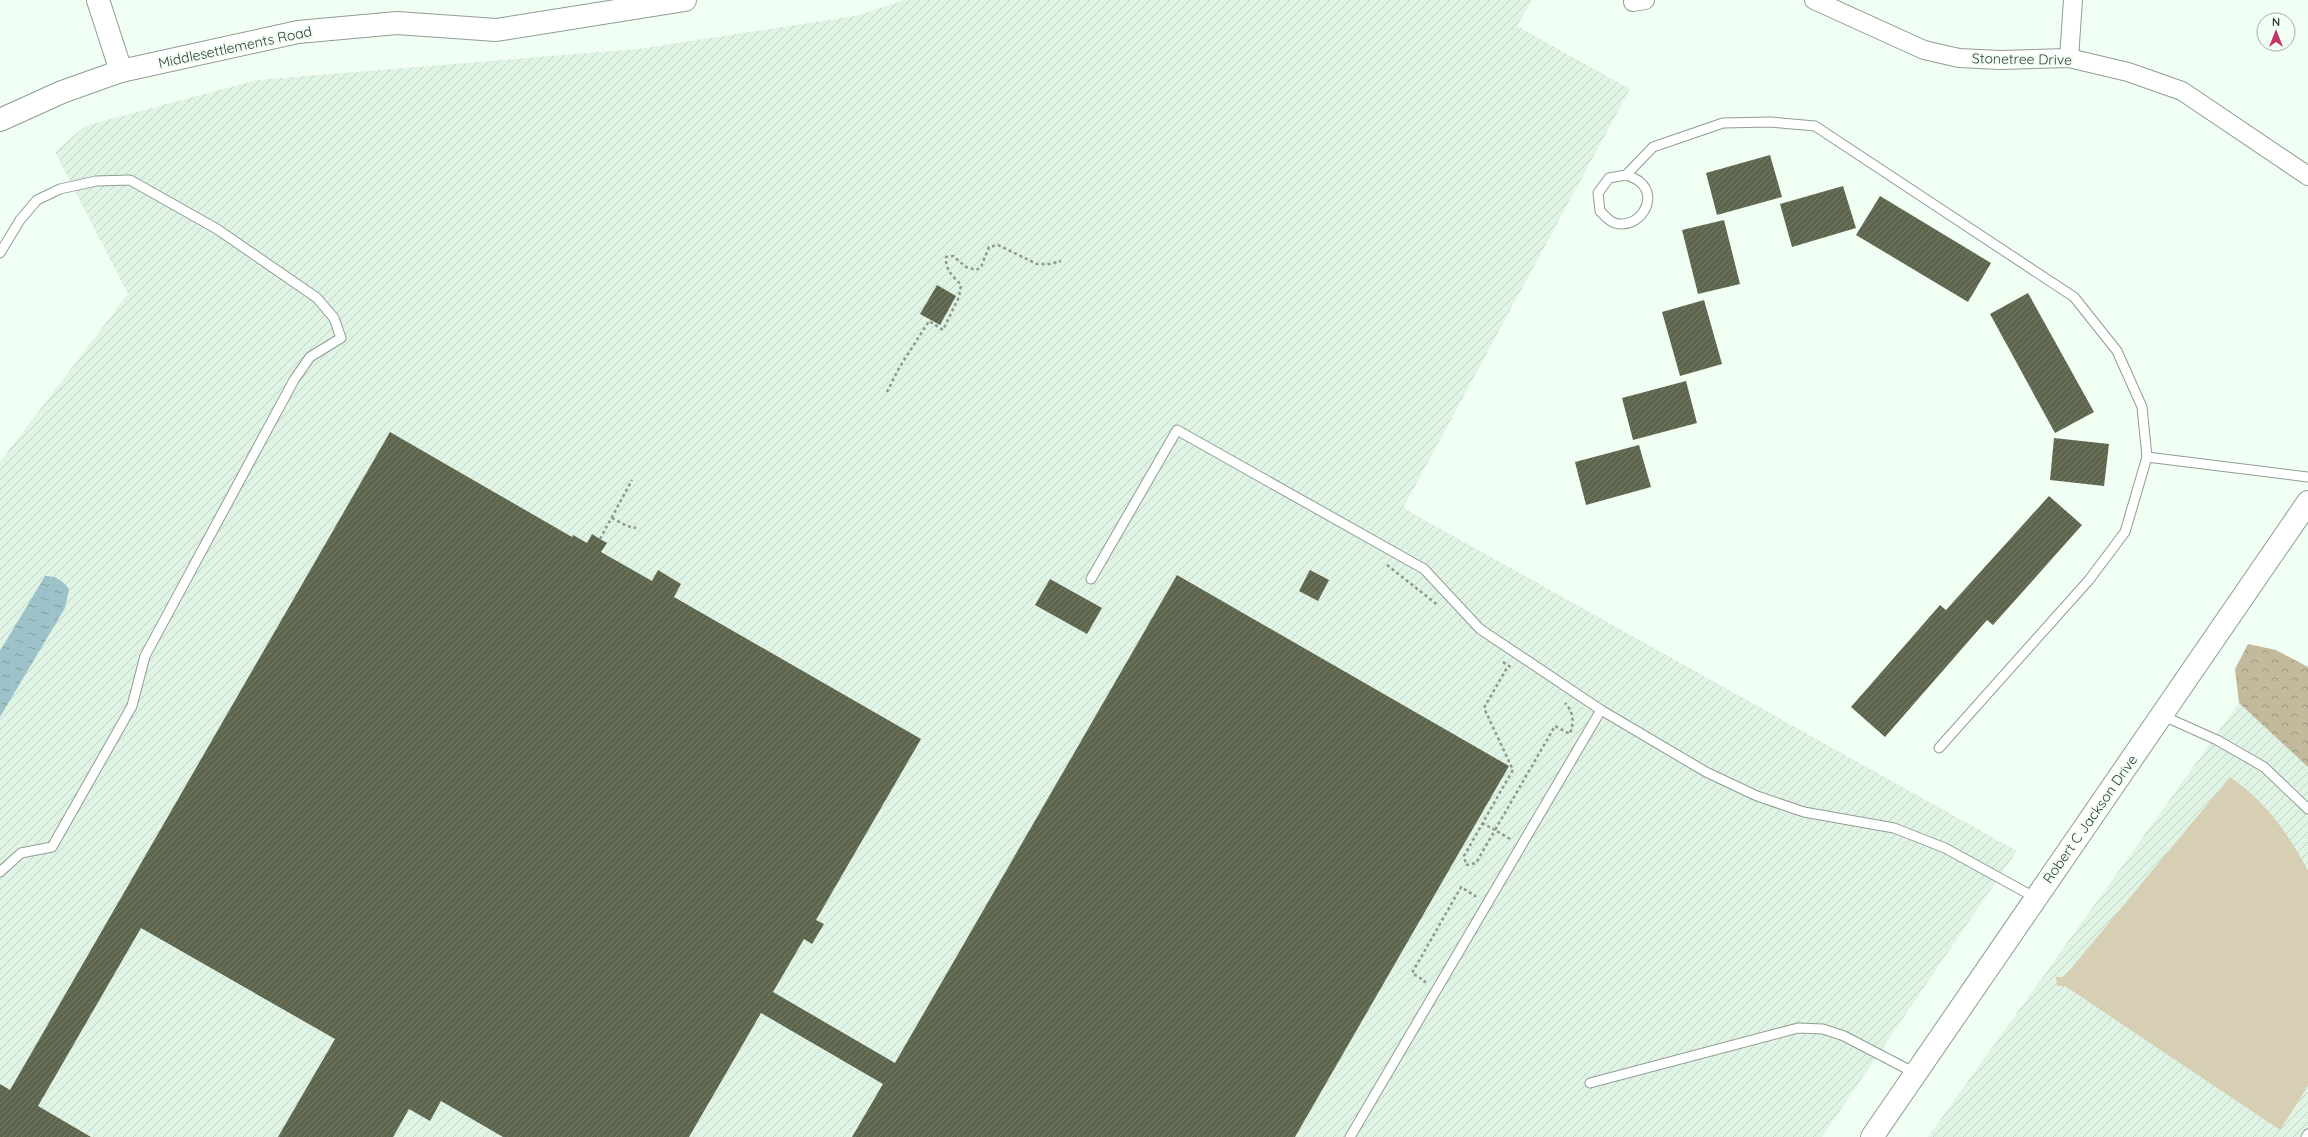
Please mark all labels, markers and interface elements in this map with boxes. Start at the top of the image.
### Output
north arrow [2256,12,2296,52]
text: N [2272,15,2280,29]
street label: Middlesettlements Road [157,22,313,72]
street label: Stonetree Drive [1972,49,2072,69]
street label: Robert C Jackson Drive [2039,751,2141,887]

